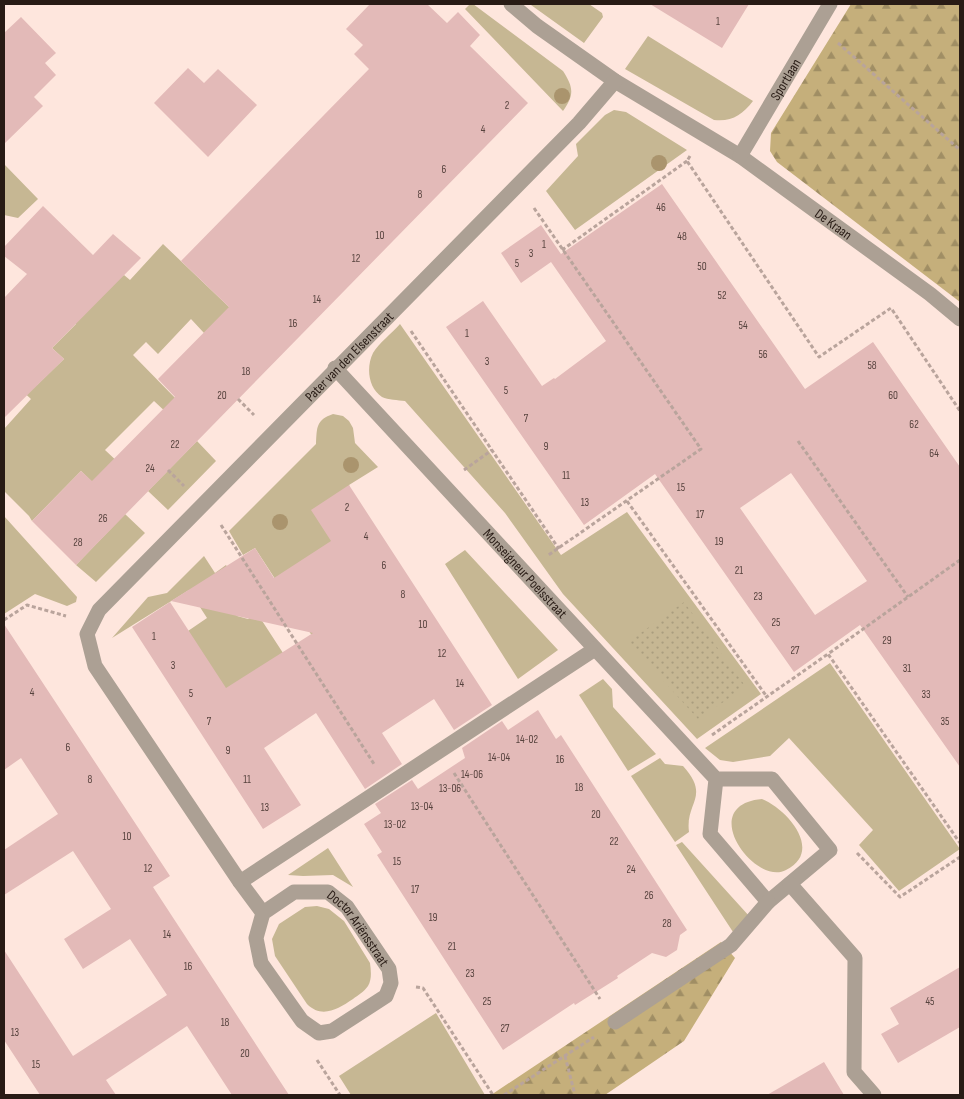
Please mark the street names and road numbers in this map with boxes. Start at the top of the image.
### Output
street label: Sportlaan [767,56,805,104]
street label: De Kraan [812,205,855,244]
street label: Pater van den Elsenstraat [301,308,397,405]
street label: Monseigneur Poelsstraat [479,525,571,622]
street label: Doctor Ariënsstraat [324,887,393,969]

